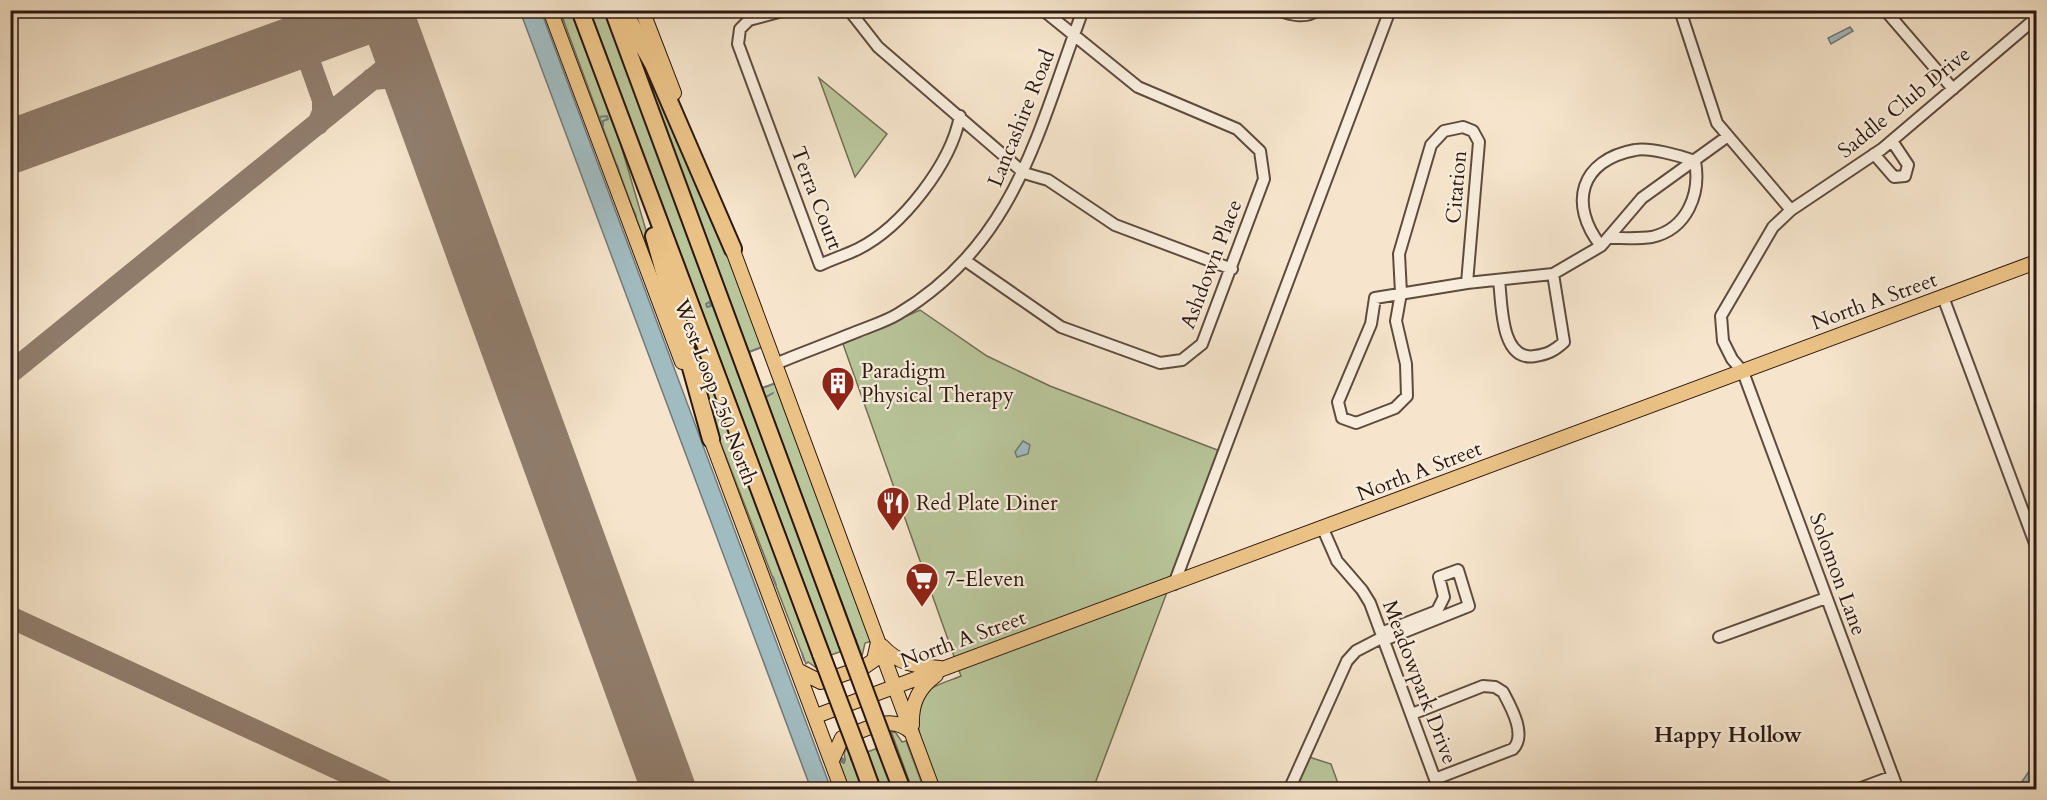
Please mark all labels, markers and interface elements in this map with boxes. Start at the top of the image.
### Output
street label: Saddle Club Drive [1832,40,1977,165]
street label: Lancashire Road [981,45,1062,191]
street label: Terra Court [784,142,850,254]
street label: Citation [1439,149,1474,225]
street label: Ashdown Place [1173,195,1249,333]
street label: North A Street [1807,265,1941,338]
street label: West Loop 250 North [666,294,765,490]
place label: Paradigm Physical Therapy [861,357,1014,410]
building icon: Paradigm Physical Therapy [820,365,856,412]
street label: North A Street [1352,434,1486,509]
restaurant icon: Red Plate Diner [875,485,911,532]
place label: Red Plate Diner [916,489,1058,518]
street label: Solomon Lane [1802,509,1873,640]
supermarket icon: 7-Eleven [904,561,940,608]
place label: 7-Eleven [945,565,1025,594]
street label: Meadowpark Drive [1375,596,1464,768]
street label: North A Street [896,603,1030,676]
district label: Happy Hollow [1654,720,1802,750]

